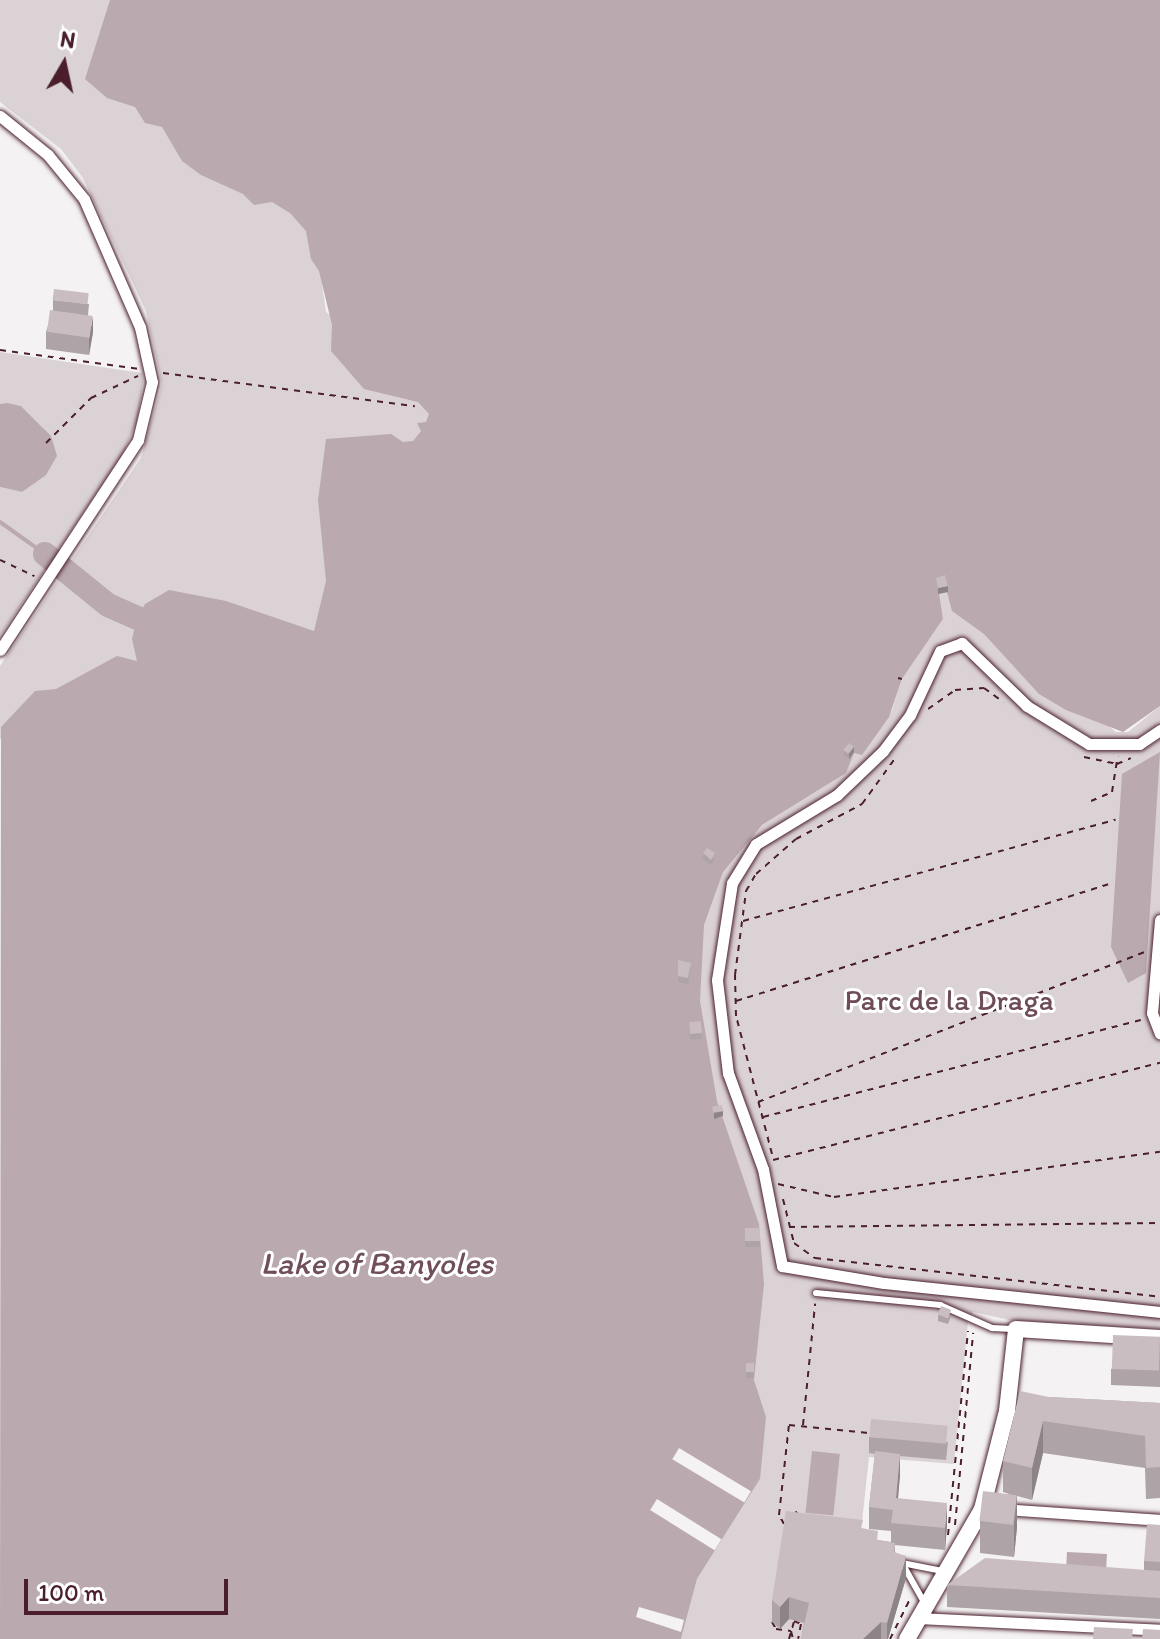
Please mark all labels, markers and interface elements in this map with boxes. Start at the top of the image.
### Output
north arrow [24,24,104,104]
text: N [58,25,77,54]
park label: Parc de la Draga [844,982,1054,1018]
water label: Lake of Banyoles [261,1244,493,1282]
scale bar [28,1563,232,1613]
text: 100 m [38,1578,104,1607]

